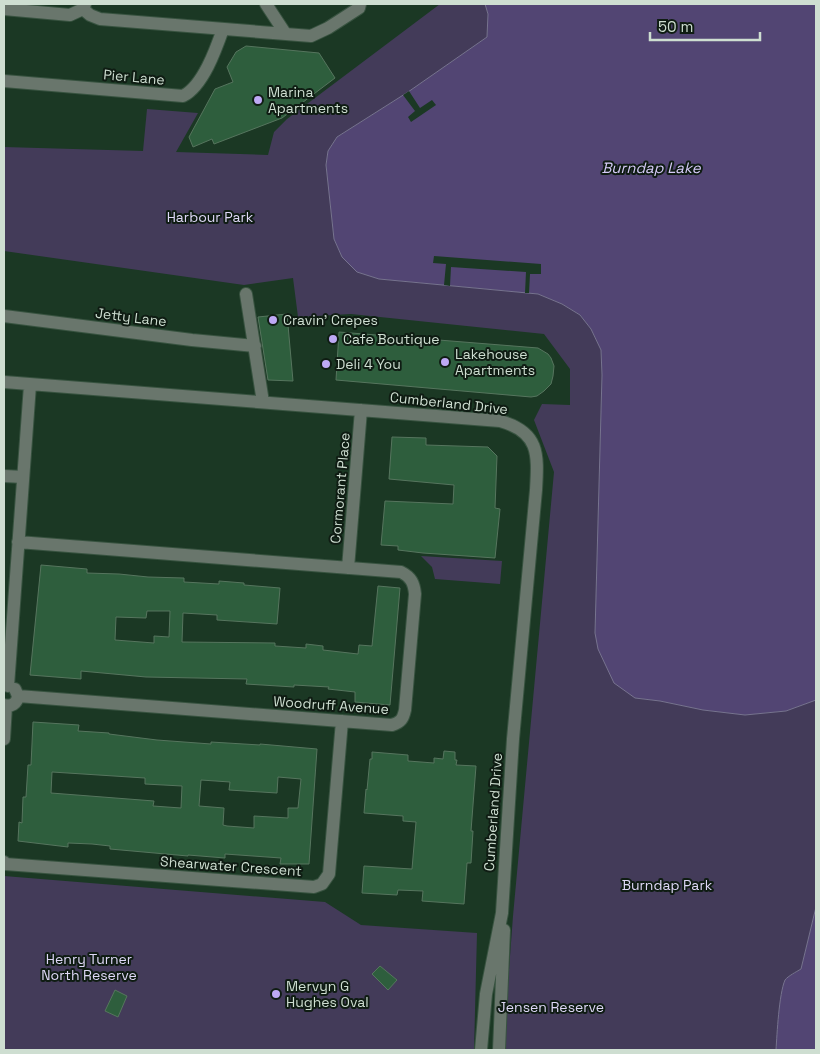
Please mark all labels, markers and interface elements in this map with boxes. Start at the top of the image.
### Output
scale bar [650,10,760,42]
text: 50 m [658,17,693,36]
street label: Pier Lane [103,65,165,89]
place label: Marina Apartments [268,83,348,117]
marker: Marina Apartments [252,94,264,106]
water label: Burndap Lake [601,158,702,177]
park label: Harbour Park [167,208,254,226]
street label: Jetty Lane [94,304,168,330]
place label: Cravin’ Crepes [283,311,378,329]
marker: Cravin’ Crepes [267,314,279,326]
place label: Cafe Boutique [343,330,440,348]
marker: Cafe Boutique [327,333,339,345]
place label: Lakehouse Apartments [455,345,535,379]
place label: Deli 4 You [336,355,401,373]
marker: Lakehouse Apartments [439,356,451,368]
marker: Deli 4 You [320,358,332,370]
street label: Cumberland Drive [389,388,509,418]
street label: Cormorant Place [326,432,354,544]
street label: Woodruff Avenue [273,692,389,718]
street label: Cumberland Drive [480,752,506,872]
street label: Shearwater Crescent [160,852,302,880]
park label: Burndap Park [622,876,713,894]
park label: Henry Turner North Reserve [41,950,137,984]
place label: Mervyn G Hughes Oval [286,977,369,1011]
marker: Mervyn G Hughes Oval [270,988,282,1000]
park label: Jensen Reserve [498,998,604,1016]

